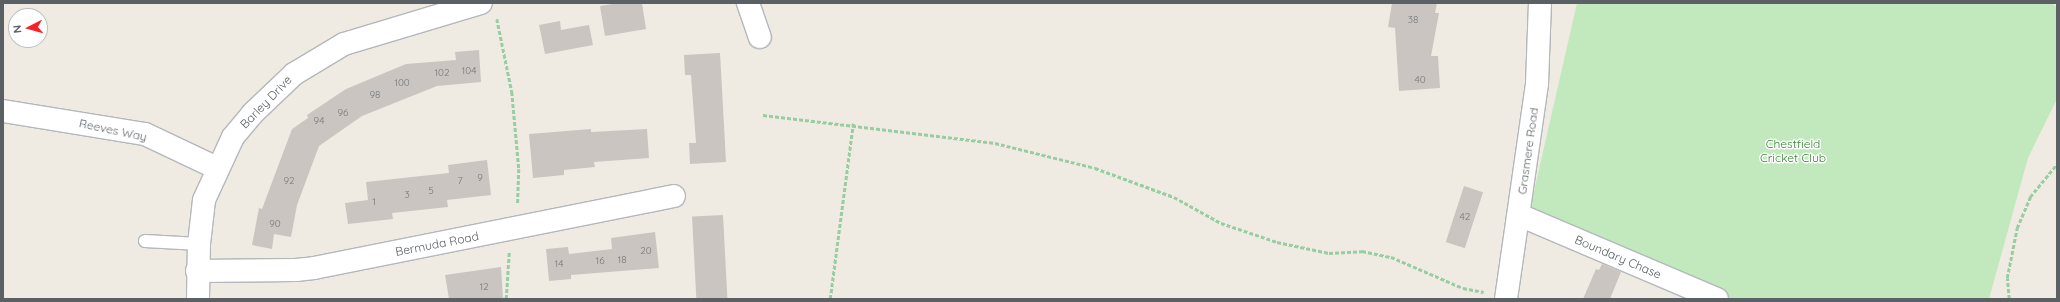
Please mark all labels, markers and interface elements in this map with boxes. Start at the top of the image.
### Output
north arrow [8,8,48,48]
house number: 38 [1408,14,1418,26]
text: N [10,24,24,34]
house number: 104 [462,65,476,77]
house number: 102 [434,67,450,79]
street label: Barley Drive [237,73,295,131]
house number: 40 [1414,74,1426,86]
house number: 100 [394,77,410,89]
house number: 98 [370,89,380,101]
house number: 96 [338,107,348,119]
street label: Grasmere Road [1515,107,1541,195]
house number: 94 [314,115,324,127]
street label: Reeves Way [78,116,148,144]
park label: Chestfield Cricket Club [1760,137,1826,165]
house number: 9 [477,172,483,184]
house number: 92 [283,175,295,187]
house number: 7 [457,175,463,187]
house number: 5 [428,185,434,197]
house number: 3 [404,189,410,201]
house number: 1 [372,196,376,208]
house number: 42 [1460,211,1470,223]
house number: 90 [269,218,281,230]
street label: Bermuda Road [394,229,480,259]
street label: Boundary Chase [1573,232,1663,282]
house number: 20 [640,245,652,257]
house number: 18 [617,254,627,266]
house number: 16 [595,255,605,267]
house number: 14 [555,258,563,270]
house number: 12 [479,281,489,293]

